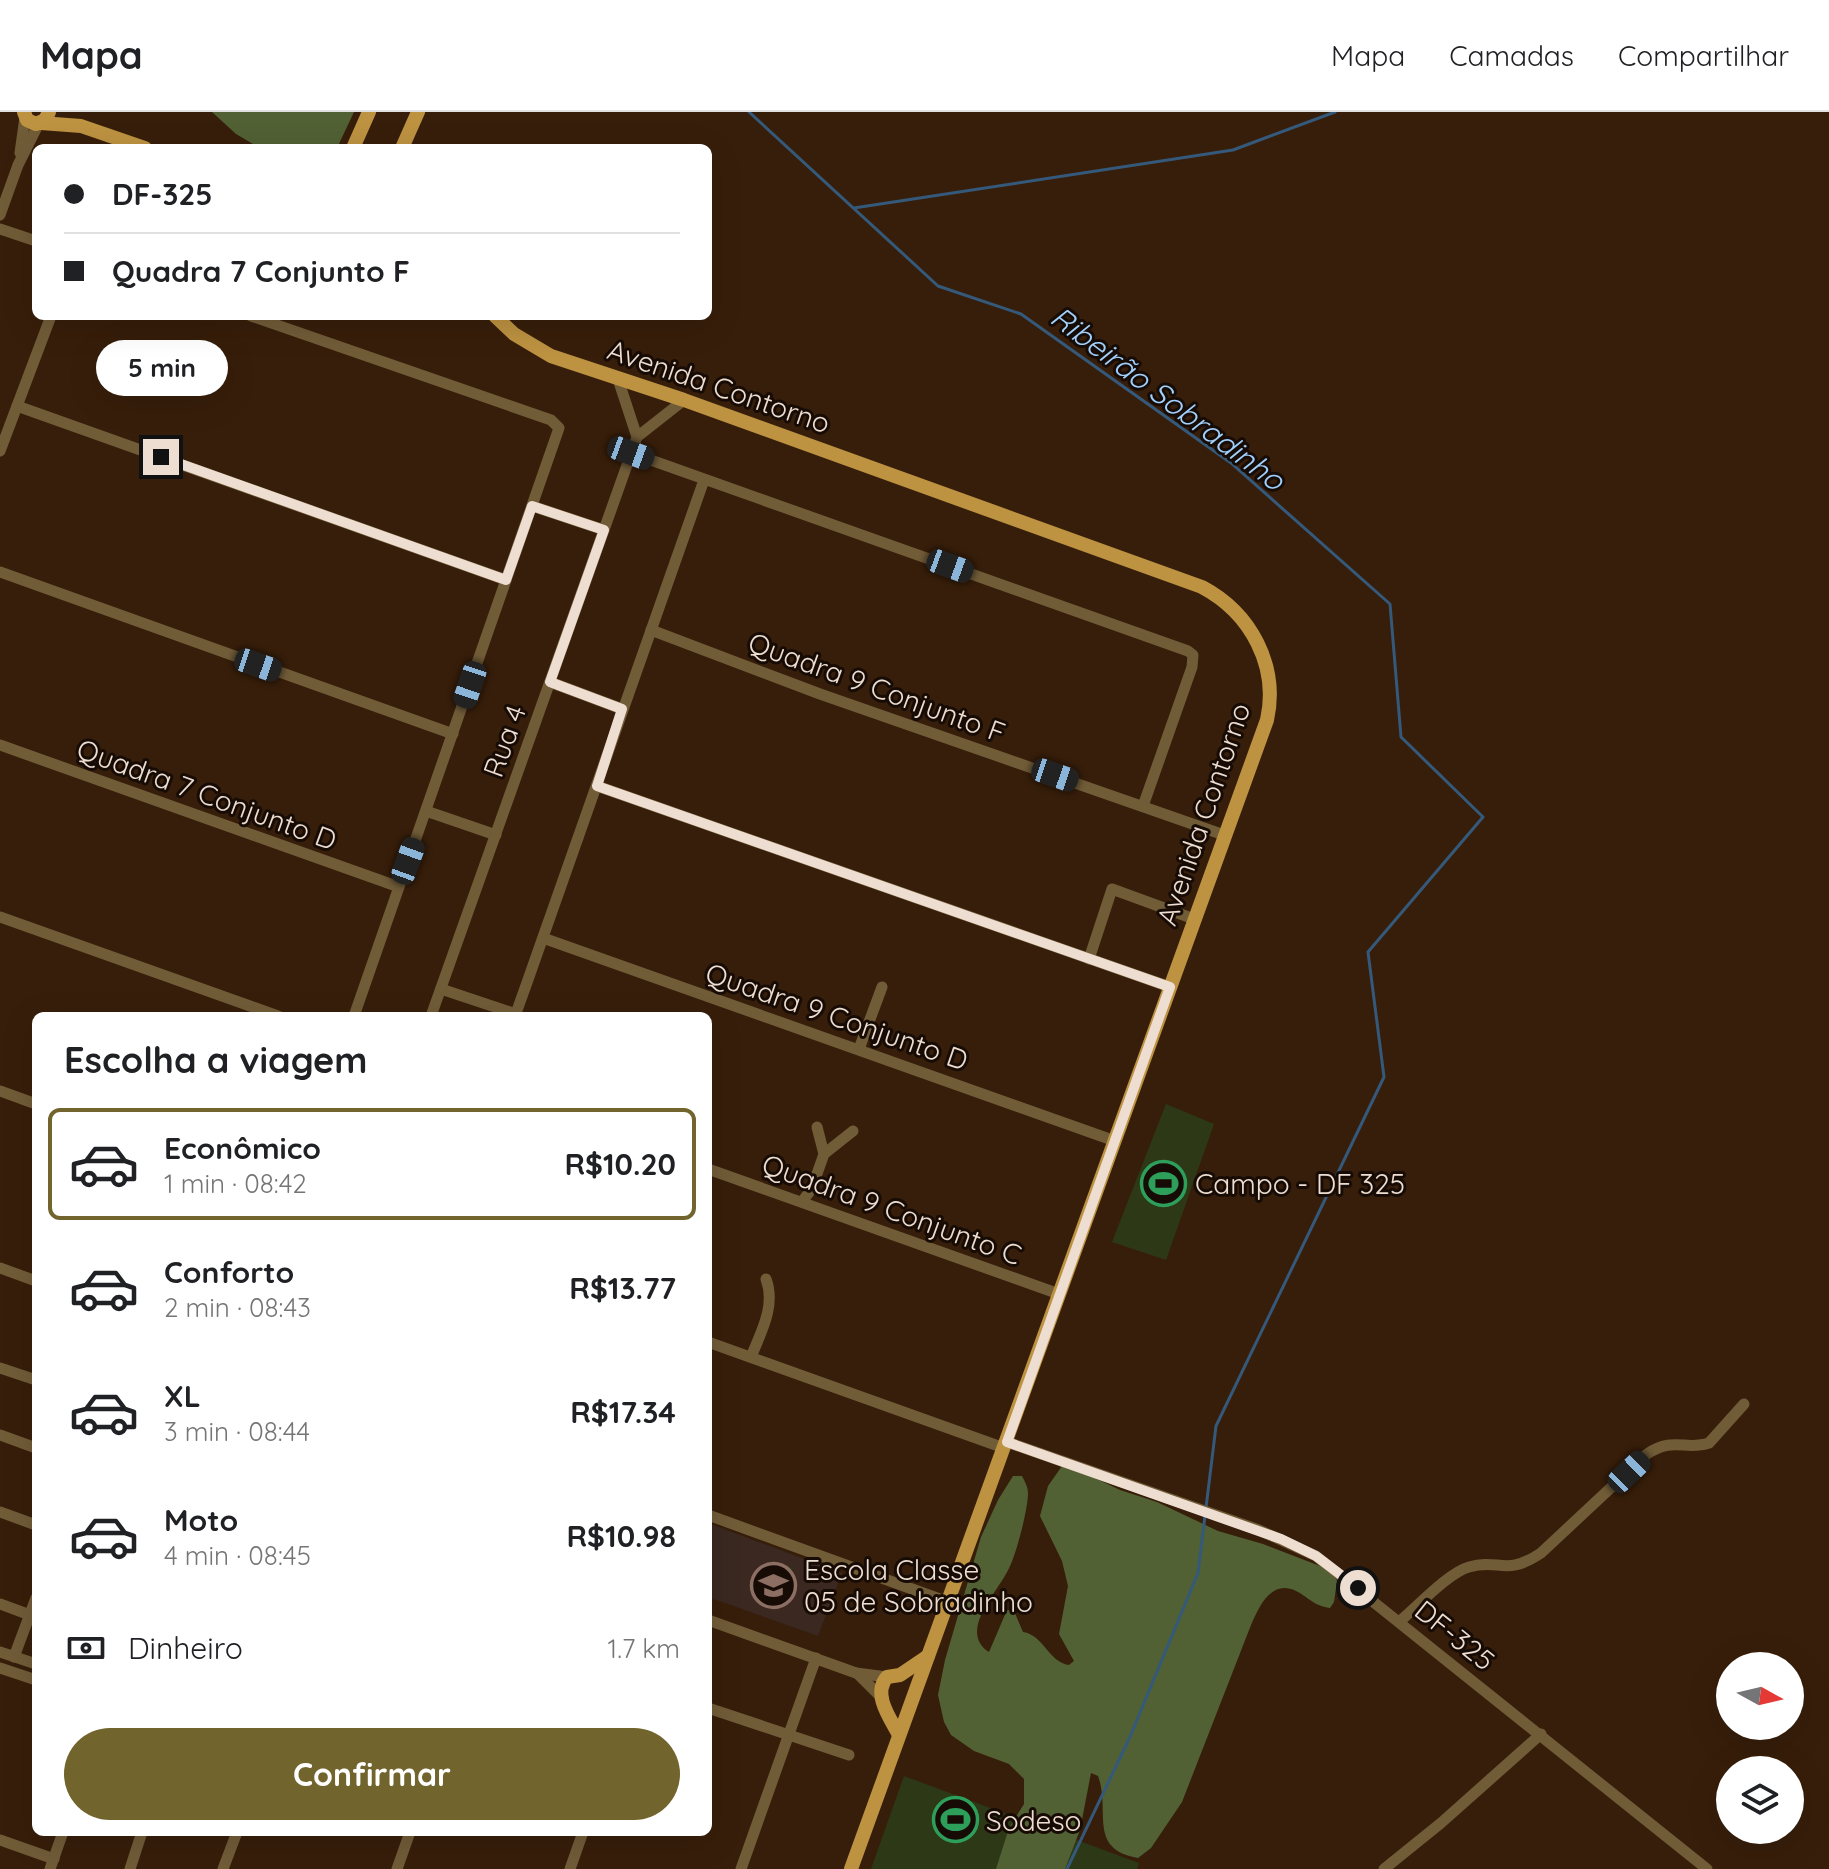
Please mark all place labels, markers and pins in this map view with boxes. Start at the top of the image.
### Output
sports icon: Campo - DF 325 [1140,1159,1188,1207]
place label: Campo - DF 325 [1195,1166,1405,1201]
place label: Escola Classe 05 de Sobradinho [804,1552,1033,1619]
school or university icon: Escola Classe 05 de Sobradinho [749,1561,797,1609]
sports icon: Sodeso [931,1796,979,1844]
place label: Sodeso [986,1803,1081,1838]

